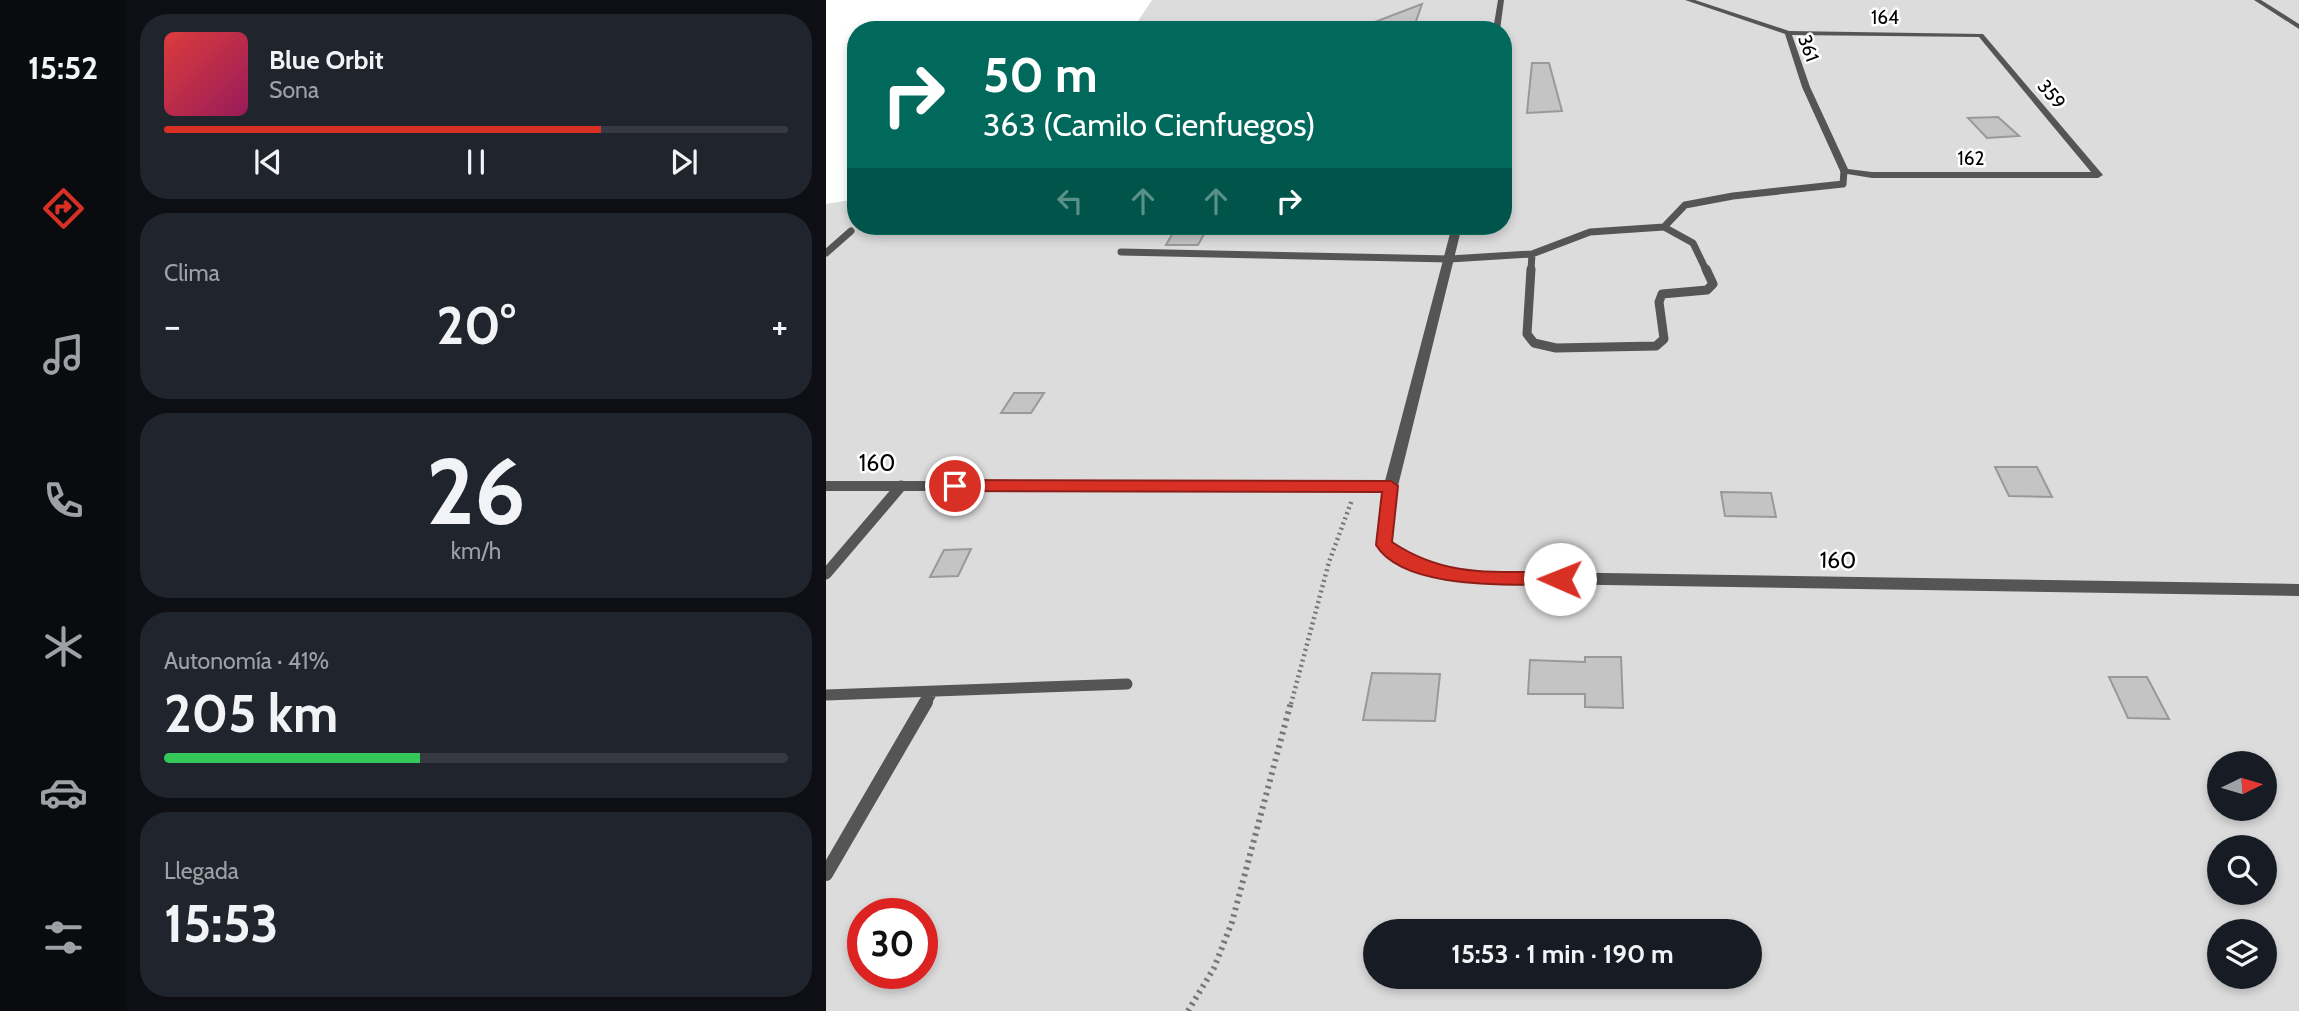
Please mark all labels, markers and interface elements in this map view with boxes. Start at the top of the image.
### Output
street label: 164 [1871,6,1899,29]
street label: 361 [1793,31,1824,65]
text: Blue Orbit [269,44,384,76]
text: 50 m [983,45,1098,104]
text: 15:52 [28,48,98,87]
icon: right [868,49,959,140]
street label: 359 [2033,75,2071,114]
text: Sona [269,76,319,104]
text: 363 (Camilo Cienfuegos) [983,105,1316,144]
icon: previous [249,143,287,181]
icon: pause [457,143,495,181]
icon: next [665,143,703,181]
street label: 162 [1958,147,1984,170]
icon: left [1051,182,1089,220]
icon: ahead [1124,182,1162,220]
icon: ahead [1197,182,1235,220]
icon: right [1270,182,1308,220]
icon: directions [39,184,88,233]
text: Clima [164,259,220,287]
text: 20° [436,294,516,357]
text: − [164,302,181,349]
text: + [771,302,788,349]
icon: music [39,330,88,379]
text: 26 [426,436,526,547]
street label: 160 [859,449,895,477]
pin [925,456,985,516]
icon: arrive [936,467,974,505]
icon: phone [39,476,88,525]
text: km/h [451,537,501,565]
position arrow [1523,542,1597,616]
street label: 160 [1819,546,1857,574]
icon: climate [39,622,88,671]
text: Autonomía · 41% [164,647,329,675]
text: 205 km [164,682,338,745]
north arrow [2207,751,2277,821]
map controls [2207,751,2277,989]
icon: car [39,768,88,817]
button: search [2207,835,2277,905]
text: Llegada [164,857,239,885]
text: 15:53 [164,892,279,955]
speed limit sign: 30 [847,898,938,989]
icon: filters [39,913,88,962]
button: layers [2207,919,2277,989]
text: 15:53 · 1 min · 190 m [1451,938,1674,970]

